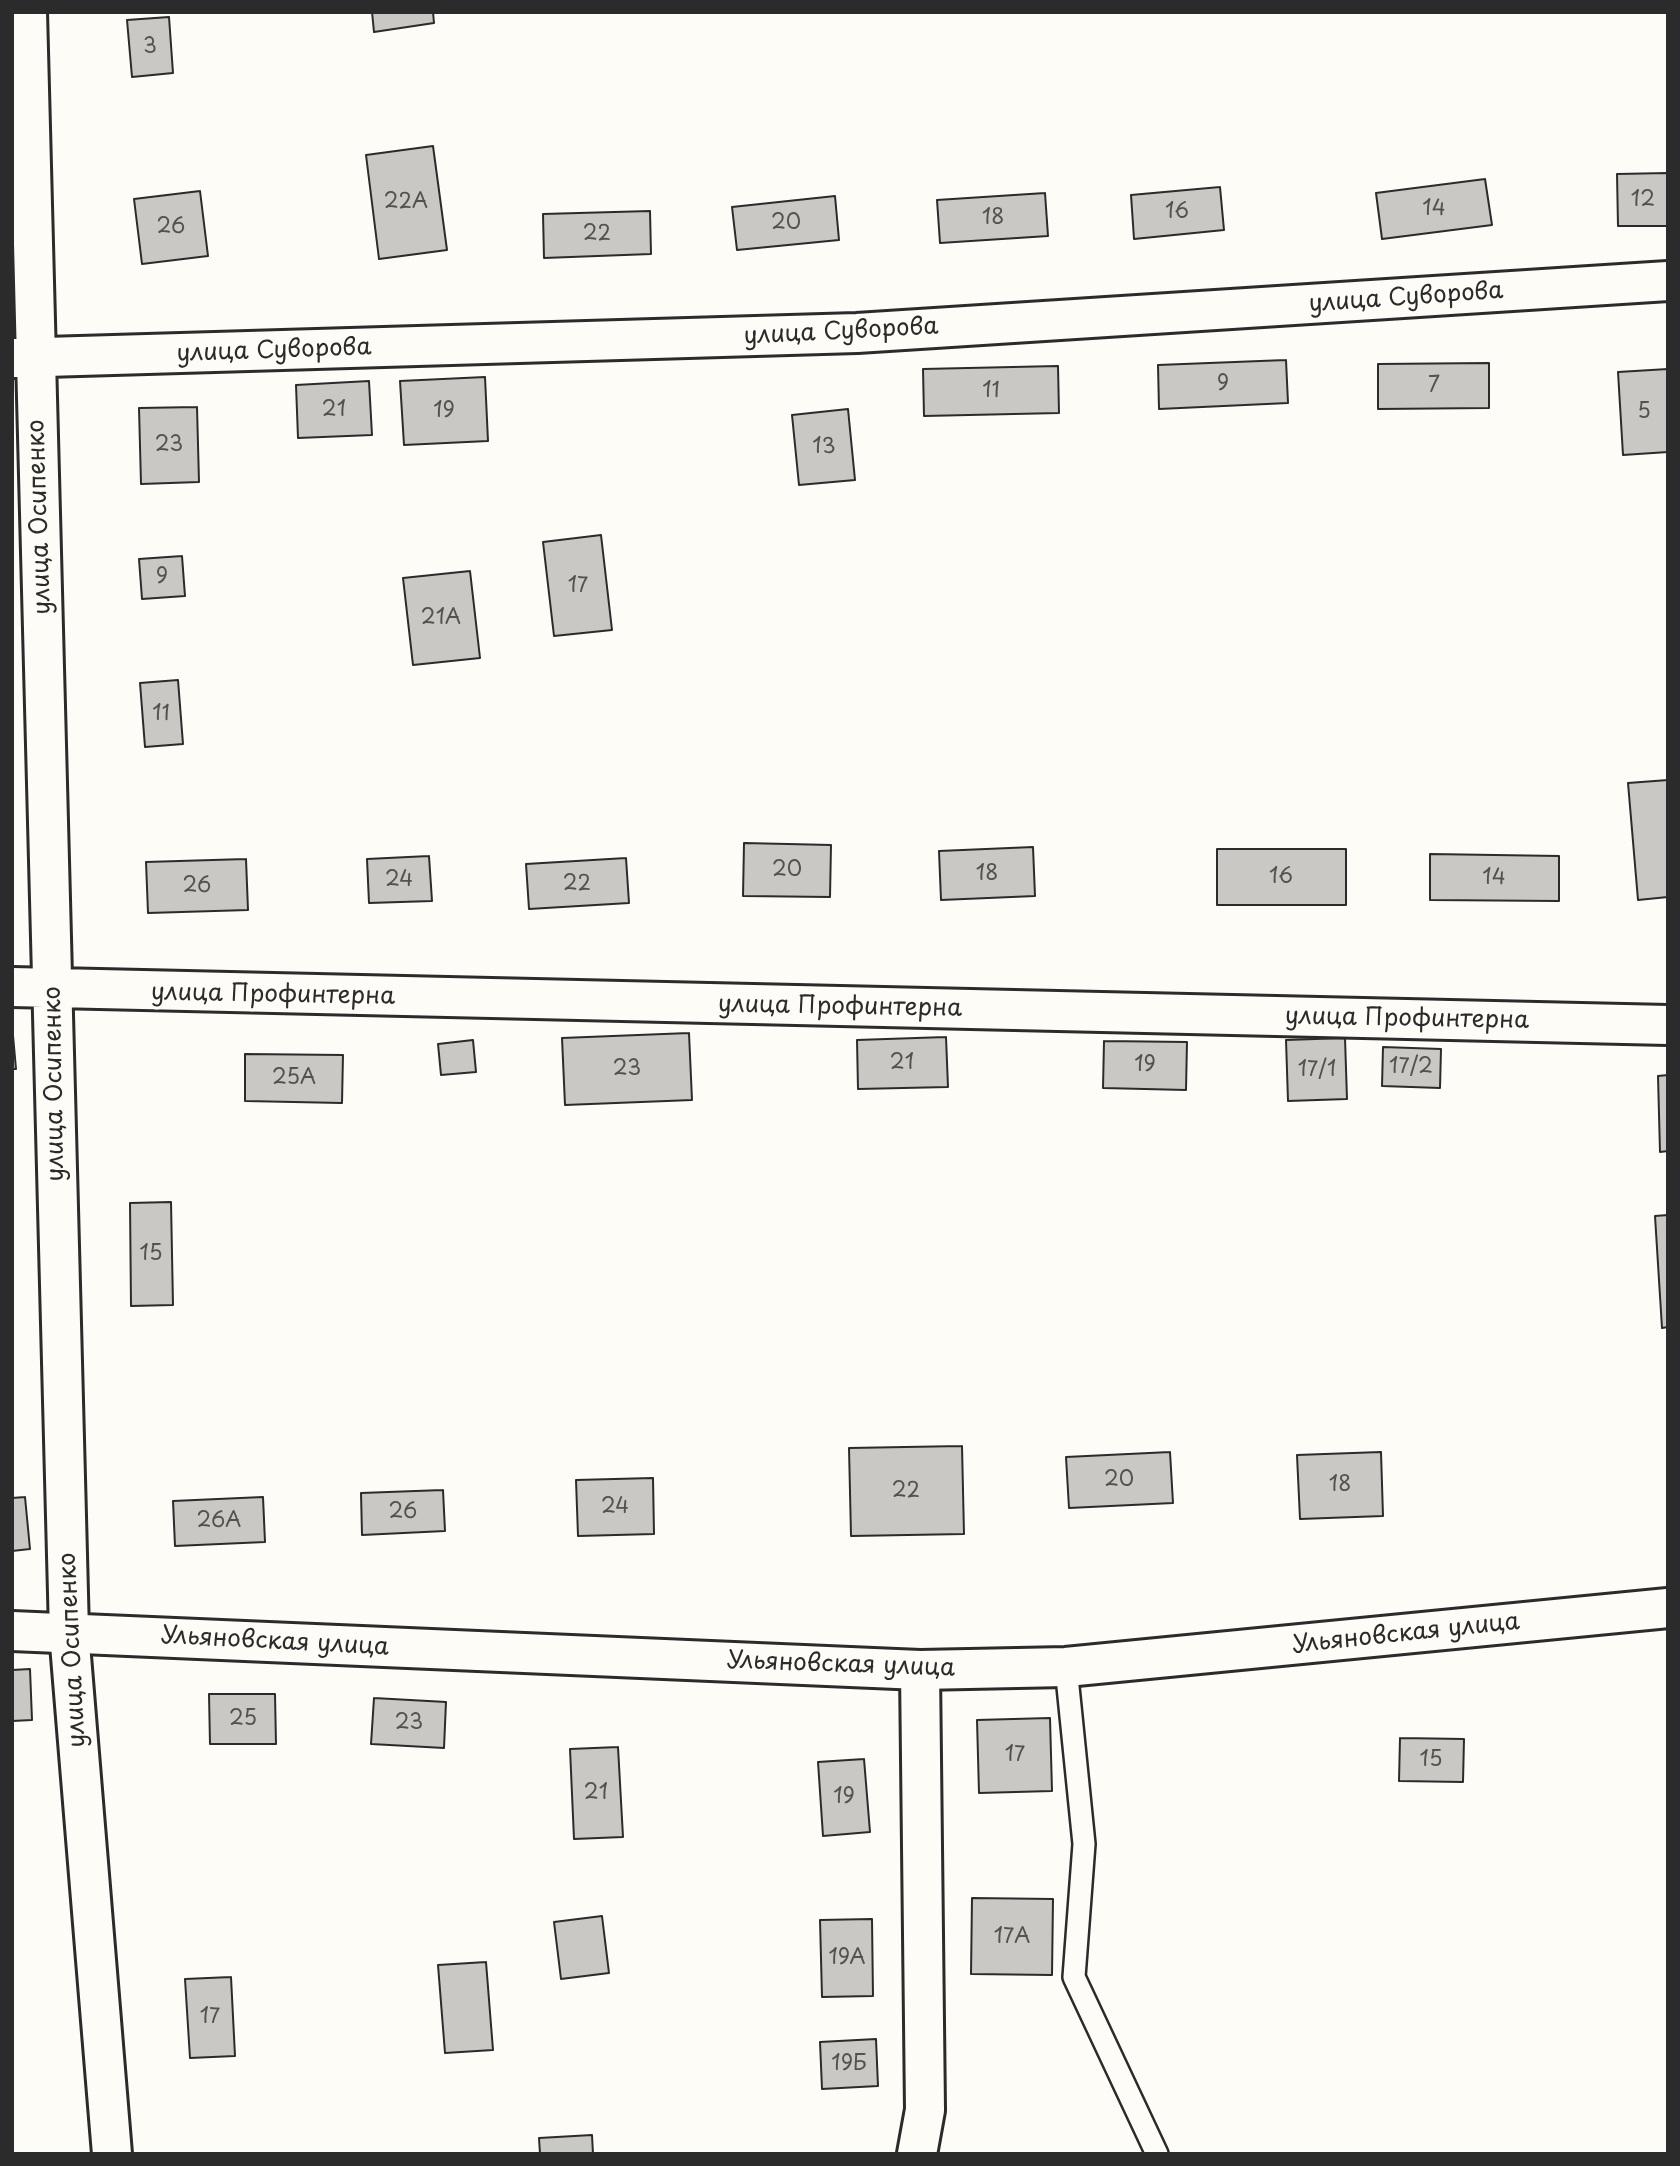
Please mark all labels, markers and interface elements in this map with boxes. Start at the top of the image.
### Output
house number: 3 [143,34,157,60]
house number: 12 [1631,187,1655,213]
house number: 22А [384,189,428,215]
house number: 14 [1422,196,1446,222]
house number: 16 [1165,199,1189,225]
house number: 18 [982,205,1004,231]
house number: 20 [771,210,801,236]
house number: 26 [157,214,185,240]
house number: 22 [583,221,611,247]
street label: улица Суворова [1308,277,1504,319]
street label: улица Суворова [743,313,939,351]
street label: улица Суворова [176,333,372,369]
house number: 9 [1217,371,1229,397]
house number: 7 [1428,373,1440,399]
house number: 11 [982,378,1000,404]
house number: 21 [322,397,346,423]
house number: 19 [433,398,455,424]
house number: 5 [1637,399,1651,425]
street label: улица Осипенко [22,419,58,615]
house number: 23 [155,432,183,458]
house number: 13 [812,434,836,460]
house number: 9 [156,564,168,590]
house number: 17 [568,573,588,599]
house number: 21А [421,605,461,631]
house number: 11 [152,701,170,727]
house number: 20 [772,857,802,883]
house number: 18 [976,861,998,887]
house number: 16 [1269,864,1293,890]
house number: 14 [1482,865,1506,891]
house number: 24 [385,867,413,893]
house number: 22 [563,871,591,897]
house number: 26 [183,873,211,899]
street label: улица Профинтерна [151,978,395,1012]
street label: улица Осипенко [39,986,71,1182]
street label: улица Профинтерна [718,990,962,1024]
street label: улица Профинтерна [1285,1002,1529,1036]
house number: 21 [890,1050,914,1076]
house number: 19 [1134,1052,1156,1078]
house number: 17/2 [1389,1054,1433,1080]
house number: 23 [613,1056,641,1082]
house number: 17/1 [1298,1057,1336,1083]
house number: 25А [272,1065,316,1091]
house number: 15 [140,1241,162,1267]
house number: 20 [1104,1467,1134,1493]
house number: 18 [1329,1472,1351,1498]
house number: 22 [892,1478,920,1504]
house number: 24 [601,1494,629,1520]
house number: 26 [389,1499,417,1525]
house number: 26А [197,1508,241,1534]
street label: улица Осипенко [54,1552,92,1748]
street label: Ульяновская улица [1291,1608,1521,1660]
street label: Ульяновская улица [160,1622,390,1662]
street label: Ульяновская улица [726,1647,956,1683]
house number: 25 [229,1706,257,1732]
house number: 23 [395,1710,423,1736]
house number: 17 [1005,1742,1025,1768]
house number: 15 [1420,1747,1442,1773]
house number: 21 [584,1780,608,1806]
house number: 19 [833,1784,855,1810]
house number: 17А [994,1924,1030,1950]
house number: 19А [828,1945,866,1971]
house number: 17 [200,2004,220,2030]
house number: 19Б [831,2051,867,2077]

